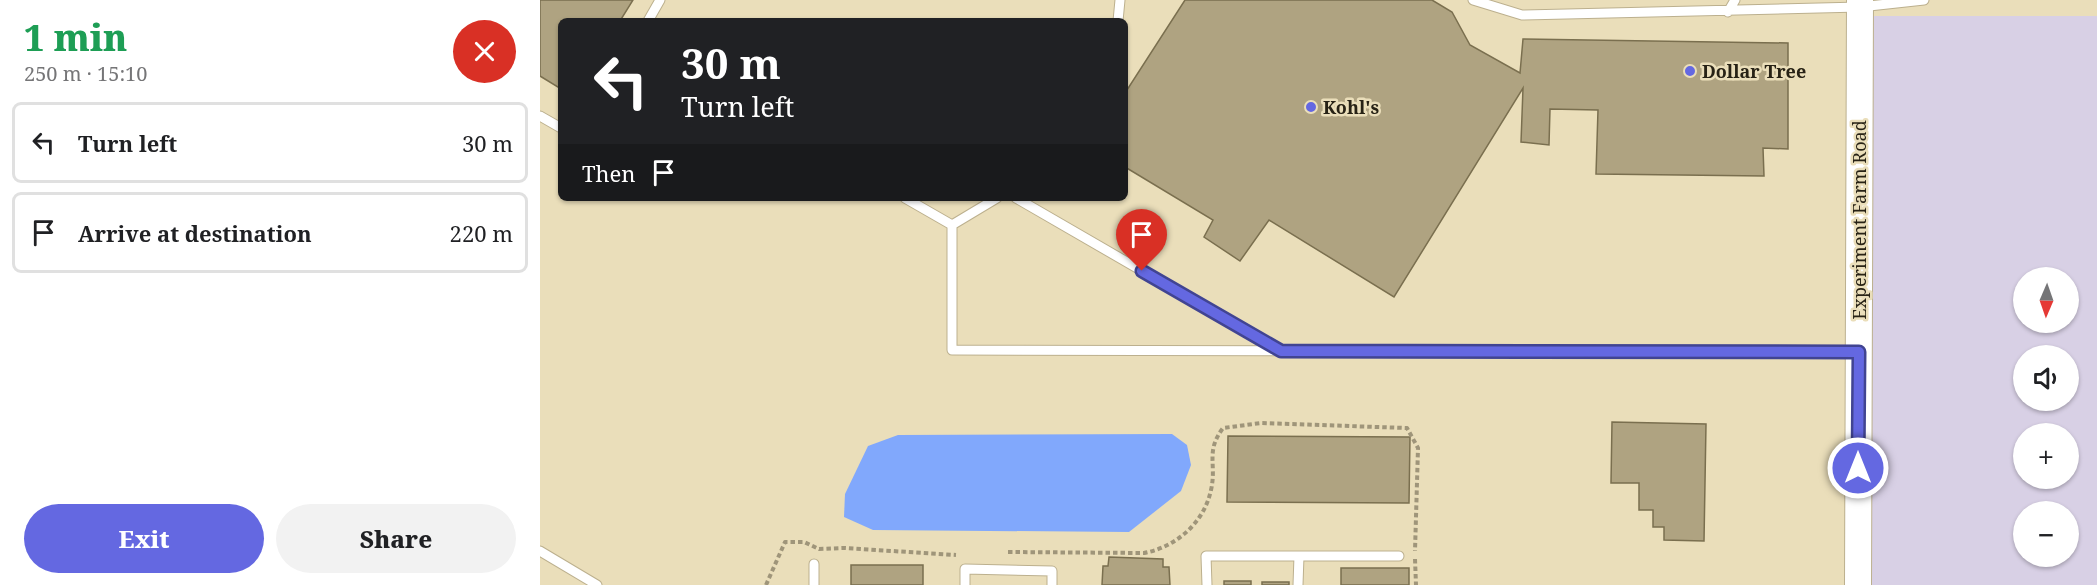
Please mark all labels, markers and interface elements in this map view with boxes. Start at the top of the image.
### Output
text: 1 min [24,13,127,62]
button: close [453,20,516,83]
text: 30 m [681,34,781,91]
icon: left [582,42,660,120]
place label: Dollar Tree [1702,59,1806,83]
text: 250 m · 15:10 [24,60,147,87]
marker: Dollar Tree [1683,64,1697,78]
text: Turn left [681,88,794,125]
place label: Kohl's [1323,95,1379,119]
marker: Kohl's [1304,100,1318,114]
street label: Experiment Farm Road [1847,120,1871,320]
icon: left [27,126,60,159]
text: Turn left [78,128,177,158]
text: 30 m [462,128,513,158]
icon: arrive [647,156,680,189]
text: Then [582,158,635,188]
pin [1116,209,1167,271]
icon: arrive [27,216,60,249]
text: Arrive at destination [78,218,312,248]
text: 220 m [450,218,513,248]
icon: arrive [1125,218,1158,251]
north arrow [2013,267,2079,333]
map controls [2013,267,2079,567]
button: sound [2013,345,2079,411]
button: + [2013,423,2079,489]
position arrow [1826,436,1890,500]
button: − [2013,501,2079,567]
button: Exit [24,504,264,573]
button: Share [276,504,516,573]

